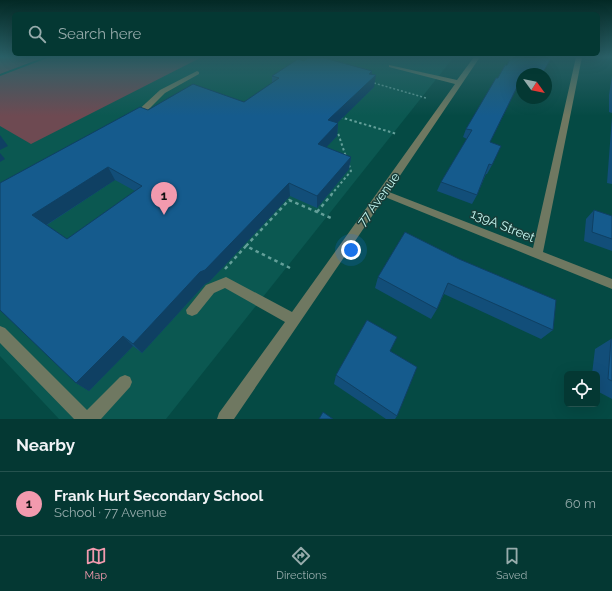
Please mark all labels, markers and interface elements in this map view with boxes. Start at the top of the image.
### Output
search box [12,12,600,56]
icon: search [26,23,48,45]
text: Search here [58,25,141,43]
north arrow [516,68,552,104]
street label: 77 Avenue [354,169,403,229]
pin: 1 [151,182,177,215]
street label: 139A Street [469,206,538,245]
your location [341,240,361,260]
map controls [564,371,600,407]
button: locate [564,371,600,407]
text: Nearby [16,435,75,455]
text: Frank Hurt Secondary School [54,487,263,505]
text: 1 [26,496,32,511]
text: 60 m [565,496,596,511]
text: School · 77 Avenue [54,505,167,520]
tab: Map [85,545,107,582]
tab: Directions [276,545,327,582]
tab: Saved [496,545,527,582]

